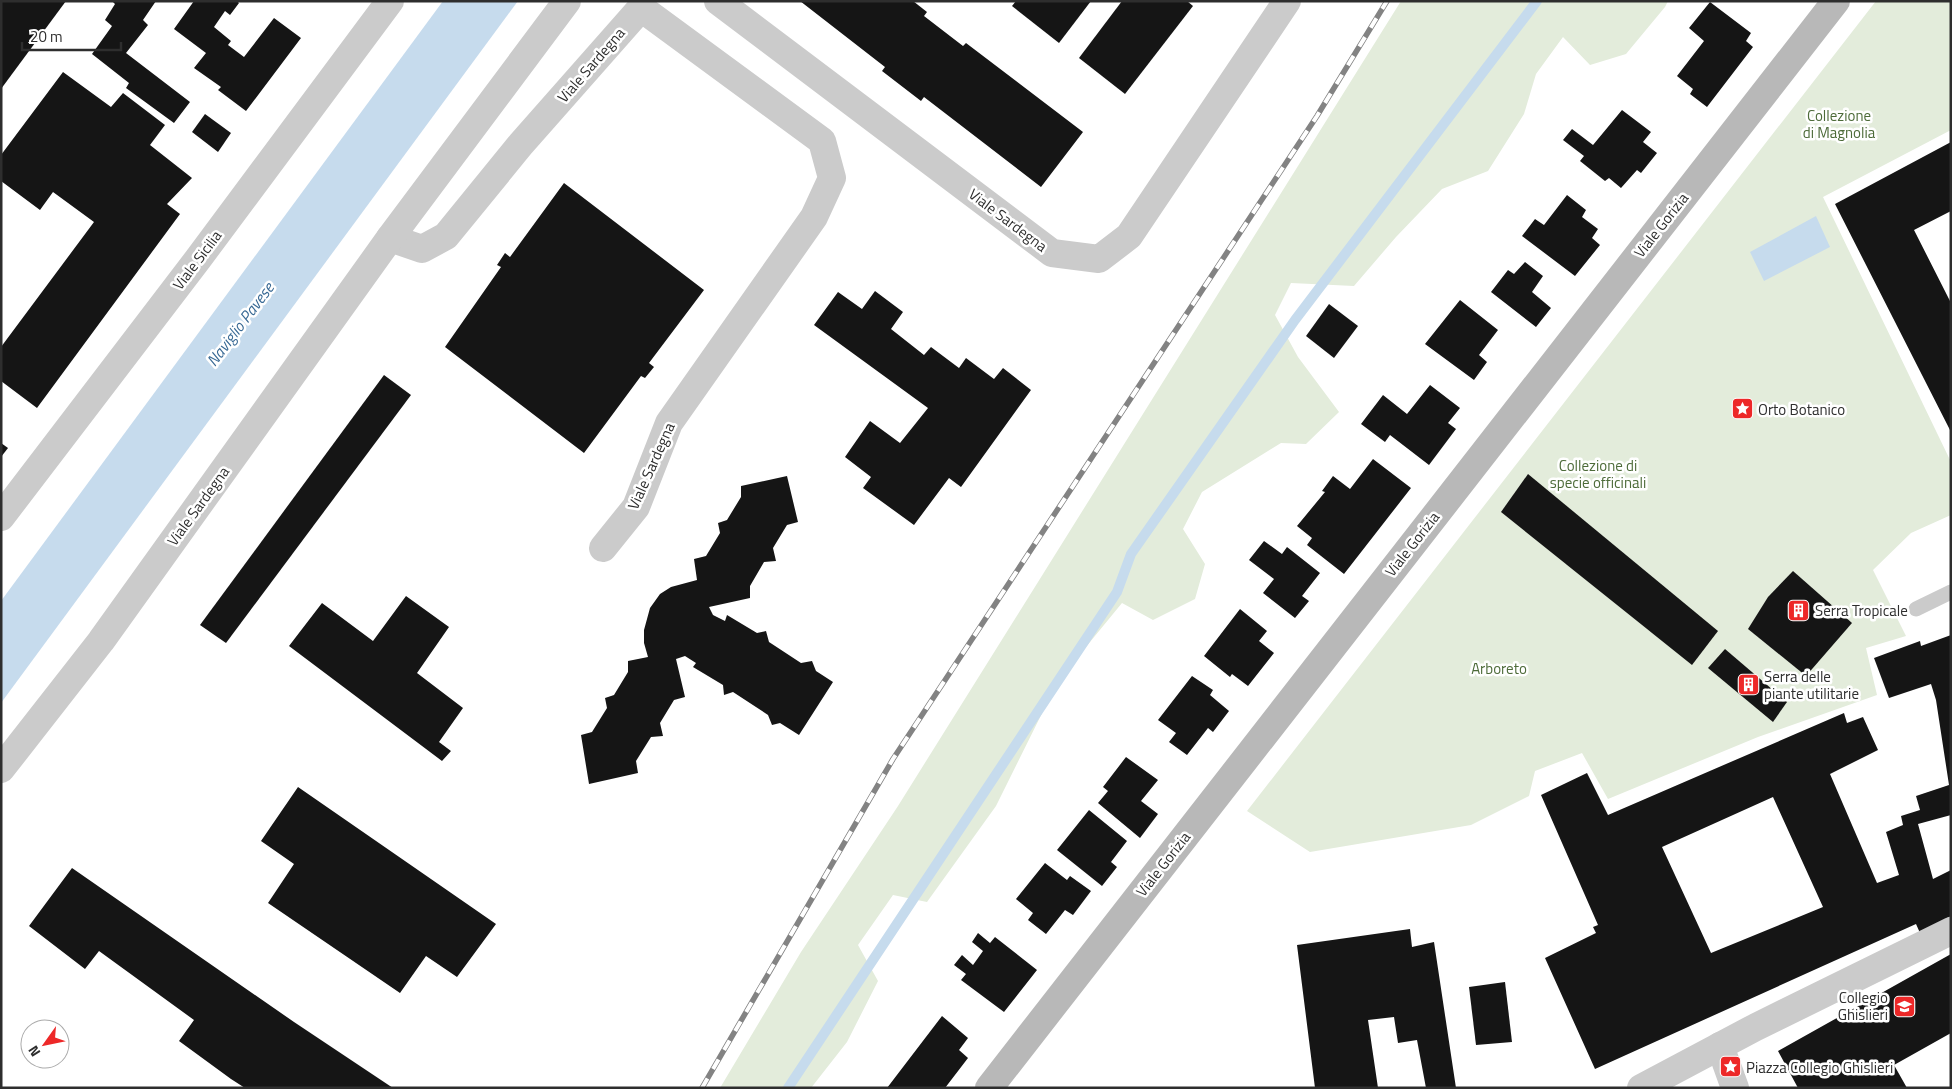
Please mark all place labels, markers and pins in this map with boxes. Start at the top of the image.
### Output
place icon: Orto Botanico [1730,397,1754,421]
place label: Orto Botanico [1758,398,1845,421]
building icon: Serra Tropicale [1787,598,1811,622]
place label: Serra Tropicale [1815,599,1908,622]
place label: Serra delle piante utilitarie [1764,665,1859,705]
building icon: Serra delle piante utilitarie [1736,673,1760,697]
place label: Collegio Ghislieri [1838,986,1888,1026]
school or university icon: Collegio Ghislieri [1892,994,1916,1018]
place icon: Piazza Collegio Ghislieri [1718,1055,1742,1079]
place label: Piazza Collegio Ghislieri [1746,1056,1893,1079]

